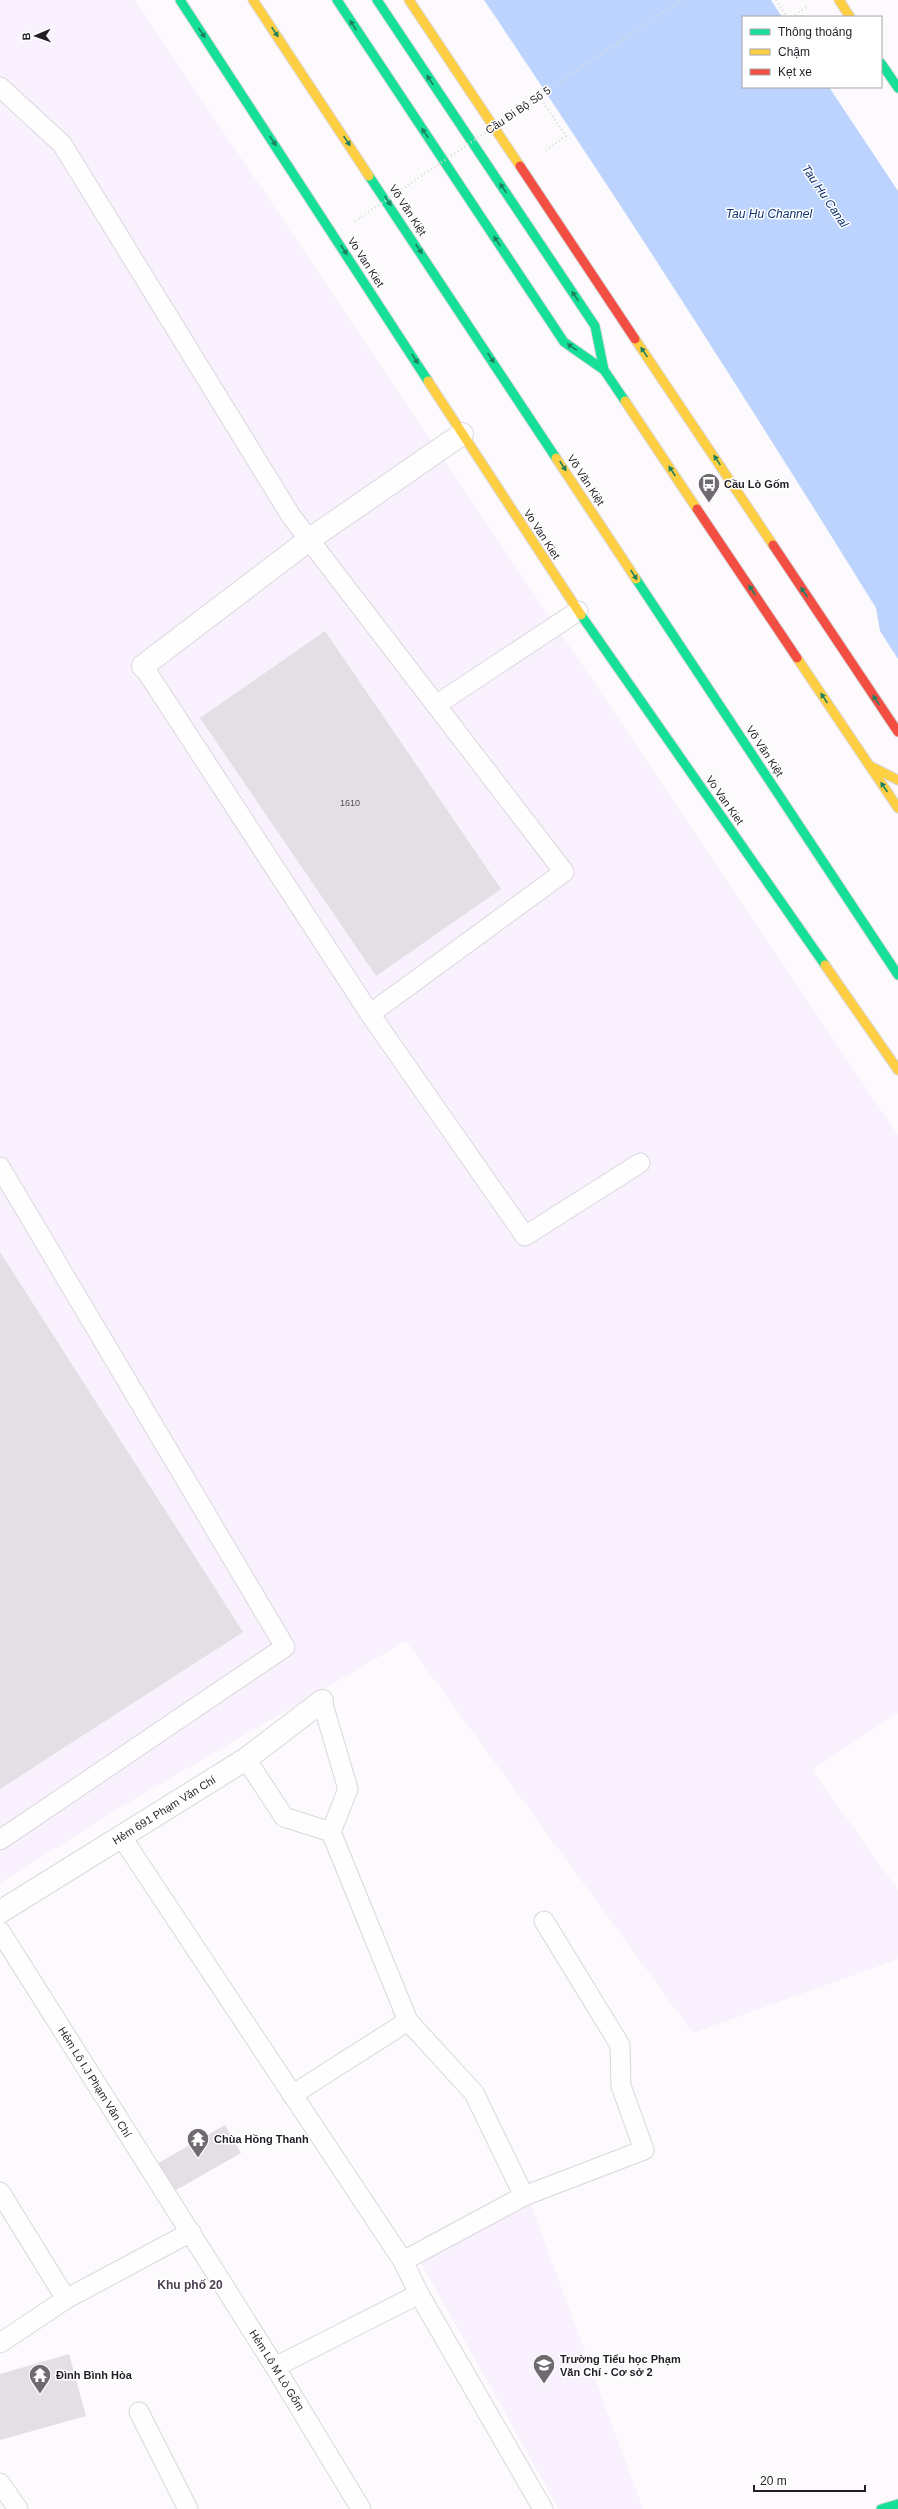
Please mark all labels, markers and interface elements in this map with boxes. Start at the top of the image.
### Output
north arrow [16,16,56,56]
legend [742,16,882,88]
one-way arrow [350,19,357,31]
text: Thông thoáng [778,25,852,39]
one-way arrow [271,27,279,38]
one-way arrow [198,28,206,38]
text: B [20,32,32,41]
text: Chậm [778,45,810,59]
text: Kẹt xe [778,65,812,79]
one-way arrow [427,74,434,85]
street label: Cầu Đi Bộ Số 5 [483,84,553,136]
one-way arrow [422,127,429,139]
one-way arrow [343,135,351,146]
one-way arrow [269,136,277,147]
water label: Tau Hu Canal [799,162,851,230]
street label: Võ Văn Kiệt [387,182,429,238]
one-way arrow [499,182,507,193]
one-way arrow [384,196,391,207]
water label: Tau Hu Channel [726,207,812,221]
street label: Vo Van Kiet [346,235,386,289]
one-way arrow [494,235,501,247]
one-way arrow [415,244,423,255]
one-way arrow [340,245,348,255]
one-way arrow [571,290,579,301]
one-way arrow [566,343,577,351]
one-way arrow [641,346,648,358]
one-way arrow [487,353,495,363]
one-way arrow [411,354,418,365]
street label: Võ Văn Kiệt [565,452,607,508]
one-way arrow [713,454,720,466]
one-way arrow [559,461,566,472]
one-way arrow [668,465,675,477]
bus stop icon: Cầu Lò Gốm [696,471,722,504]
place label: Cầu Lò Gốm [724,478,790,490]
street label: Vo Van Kiet [522,507,562,561]
one-way arrow [630,570,638,580]
one-way arrow [748,585,756,596]
one-way arrow [800,586,808,597]
one-way arrow [820,693,828,704]
one-way arrow [872,695,880,705]
street label: Võ Văn Kiệt [744,723,786,779]
street label: Vo Van Kiet [704,773,746,827]
one-way arrow [880,781,888,792]
house number: 1610 [340,798,360,808]
street label: Hẻm 691 Phạm Văn Chí [110,1773,218,1847]
street label: Hẻm Lô I.J Phạm Văn Chí [56,2025,134,2139]
temple icon: Chùa Hồng Thanh [185,2126,211,2159]
place label: Chùa Hồng Thanh [214,2133,309,2145]
district label: Khu phố 20 [157,2278,223,2292]
street label: Hẻm Lô M Lò Gốm [247,2327,307,2413]
school or university icon: Trường Tiểu học Phạm Văn Chí - Cơ sở 2 [531,2352,557,2385]
place label: Trường Tiểu học Phạm Văn Chí - Cơ sở 2 [560,2353,681,2378]
temple icon: Đình Bình Hòa [27,2362,53,2395]
place label: Đình Bình Hòa [56,2369,133,2381]
scale bar [754,2467,865,2493]
text: 20 m [760,2474,787,2488]

